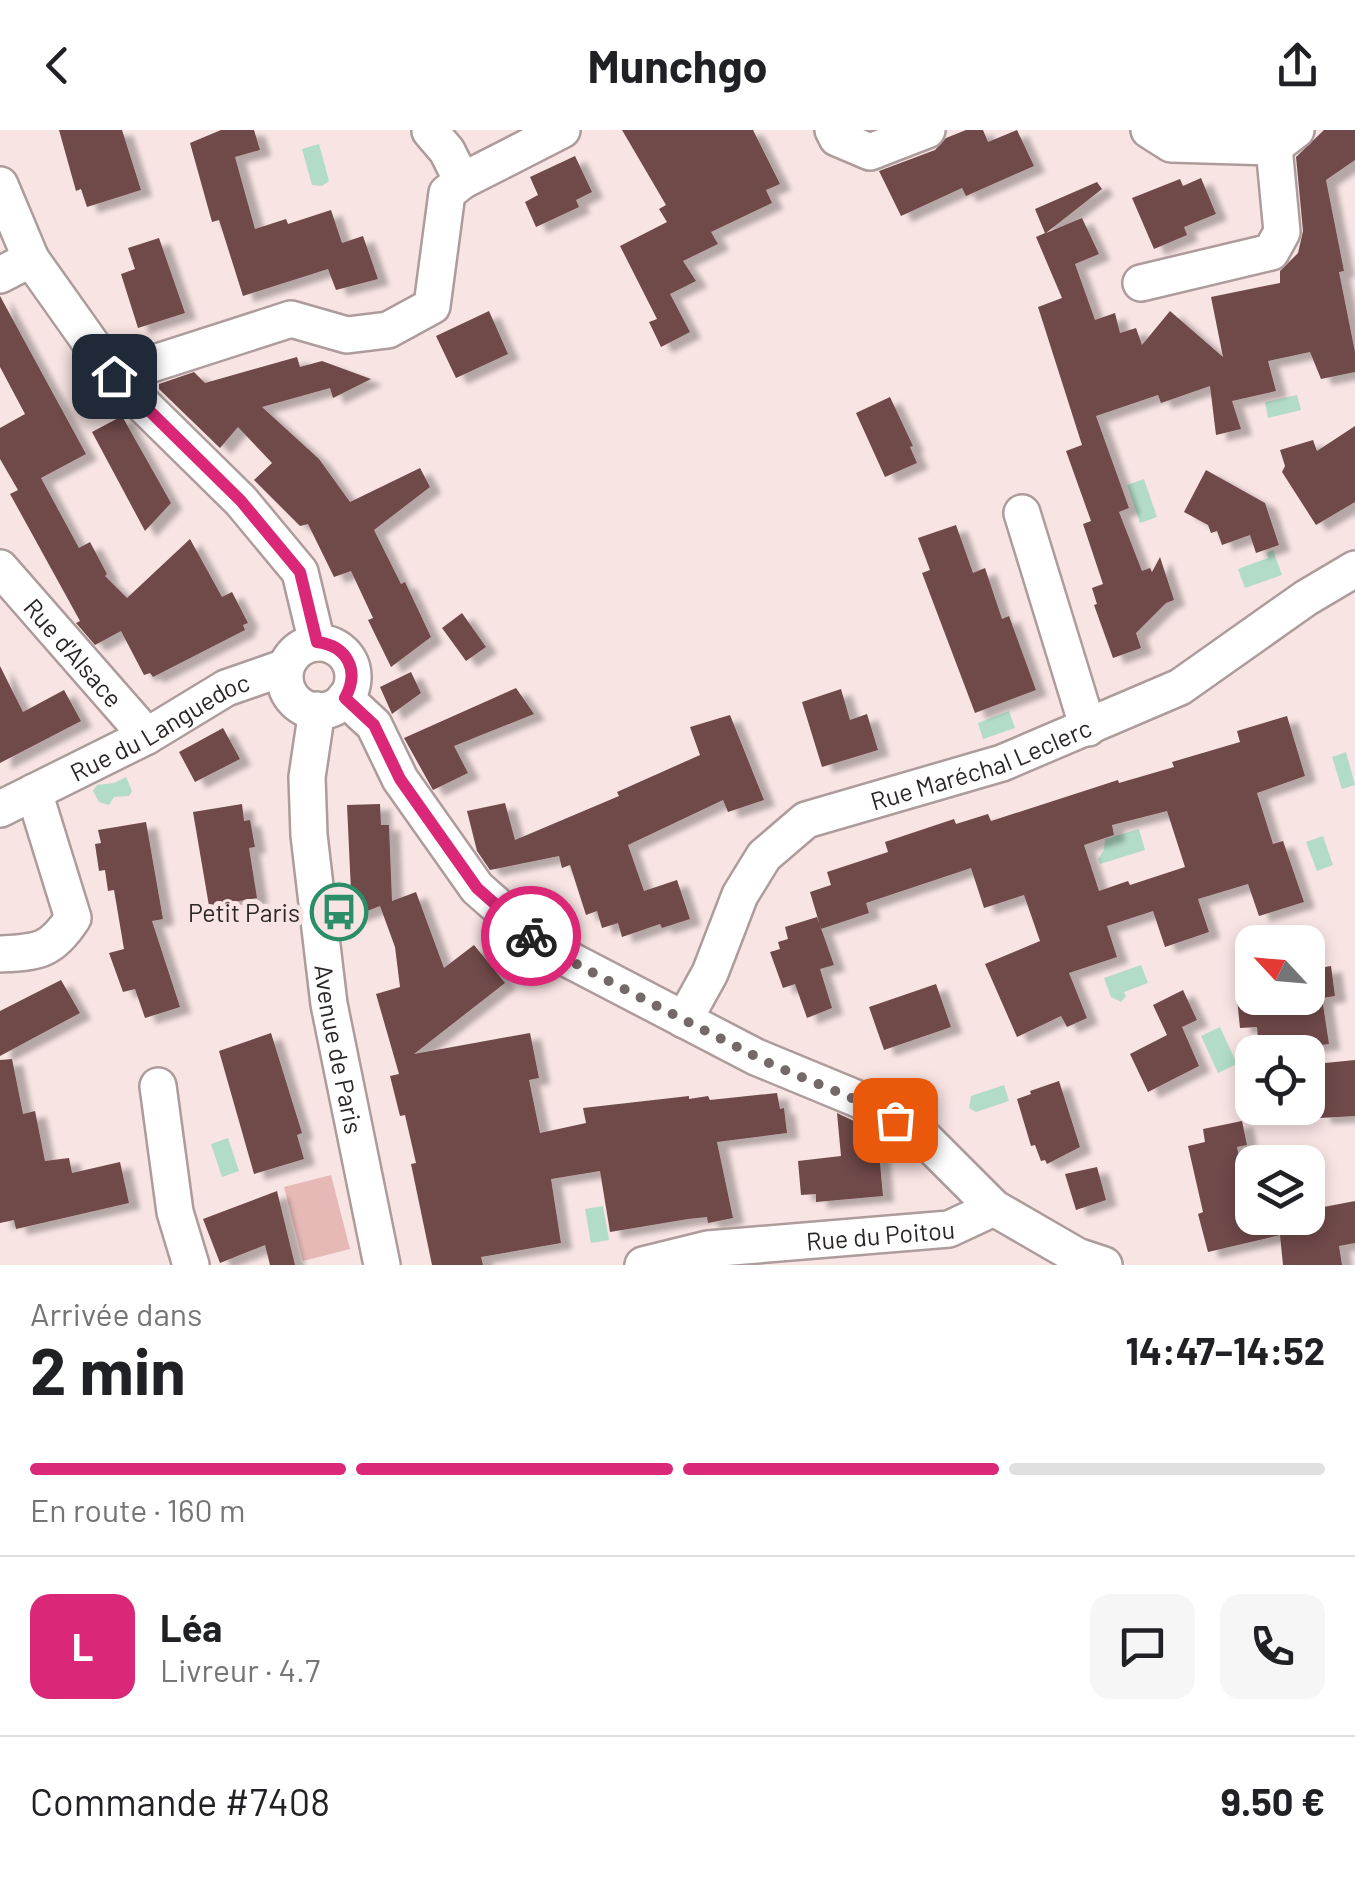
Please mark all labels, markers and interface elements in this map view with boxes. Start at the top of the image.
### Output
icon: back [30,38,85,93]
text: Munchgo [587,38,768,92]
icon: share [1270,38,1325,93]
pin [72,334,157,419]
icon: home [87,349,142,404]
street label: Rue d'Alsace [18,592,129,713]
street label: Rue du Languedoc [65,666,253,787]
street label: Rue Maréchal Leclerc [867,712,1096,815]
bus stop icon: Petit Paris [309,882,369,942]
courier [481,886,581,986]
place label: Petit Paris [188,897,300,927]
icon: bike [504,909,559,964]
north arrow [1235,925,1325,1015]
map controls [1235,925,1325,1235]
street label: Avenue de Paris [309,963,370,1136]
button: locate [1235,1035,1325,1125]
pin [853,1078,938,1163]
icon: bag [868,1093,923,1148]
button: layers [1235,1145,1325,1235]
street label: Rue du Poitou [805,1214,956,1256]
text: Arrivée dans [30,1294,203,1332]
text: 14:47–14:52 [1125,1327,1325,1373]
text: 2 min [30,1330,186,1408]
text: En route · 160 m [30,1490,245,1528]
button: chat [1090,1594,1195,1699]
button: phone [1220,1594,1325,1699]
text: Léa [160,1604,222,1650]
text: L [72,1623,93,1669]
text: Livreur · 4.7 [160,1650,320,1688]
text: Commande #7408 [30,1778,330,1824]
text: 9.50 € [1221,1778,1325,1824]

